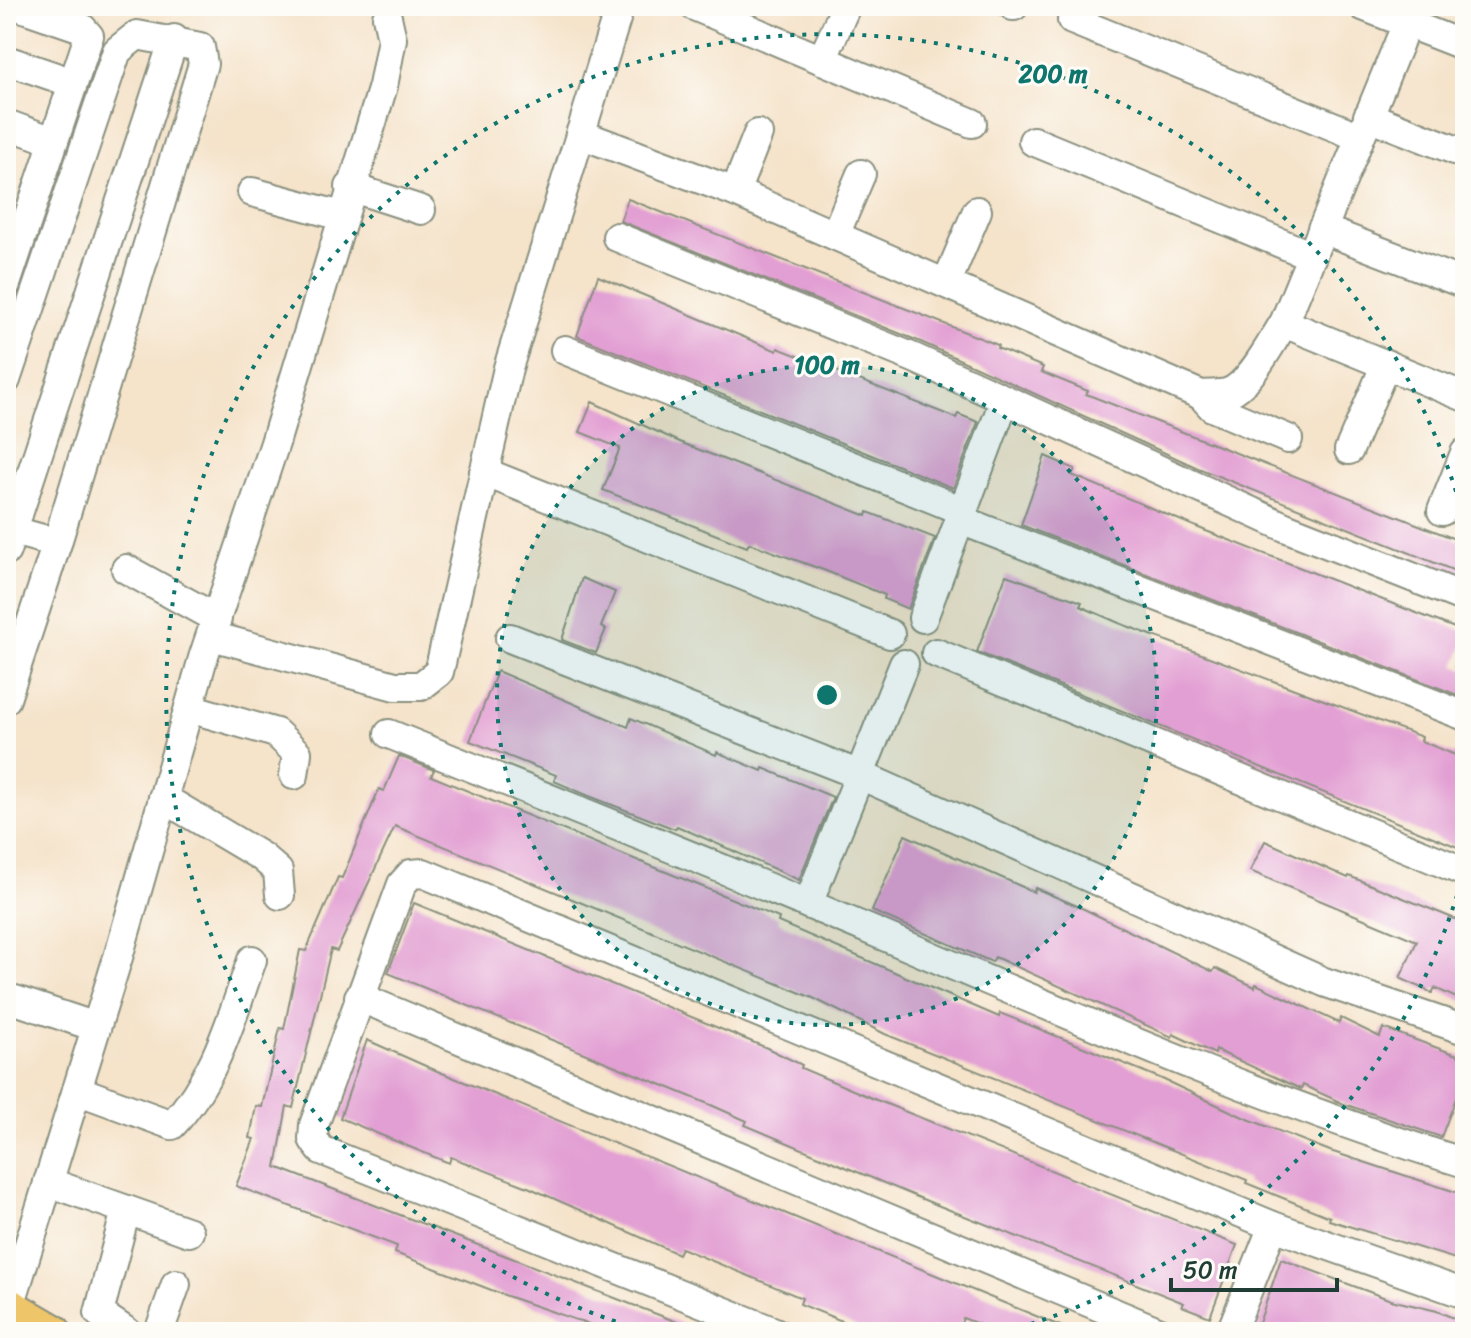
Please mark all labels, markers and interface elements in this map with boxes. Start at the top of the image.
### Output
text: 200 m [1018,53,1088,95]
text: 100 m [794,344,860,386]
centre of rings [813,681,841,709]
scale bar [1171,1242,1337,1292]
text: 50 m [1183,1249,1238,1291]

